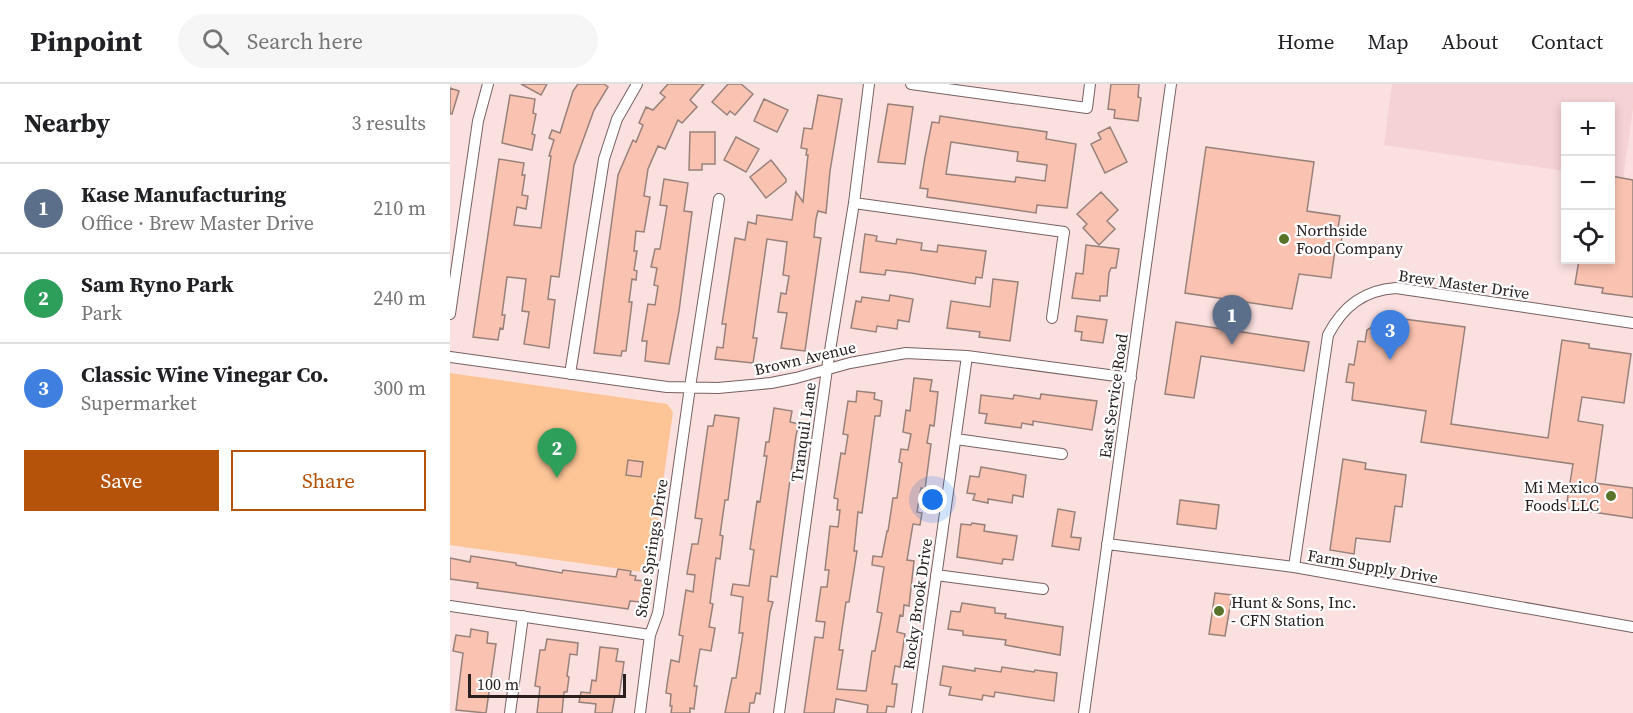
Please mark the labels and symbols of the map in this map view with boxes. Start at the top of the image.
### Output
place label: Northside Food Company [1296,219,1404,259]
marker: Northside Food Company [1277,232,1291,246]
street label: Brew Master Drive [1397,264,1531,304]
pin: 1 [1212,296,1252,345]
pin: 3 [1370,310,1410,360]
street label: East Service Road [1093,332,1133,460]
street label: Brown Avenue [752,336,858,380]
street label: Tranquil Lane [785,381,821,483]
pin: 2 [538,428,576,478]
place label: Mi Mexico Foods LLC [1524,476,1599,516]
street label: Stone Springs Drive [629,477,673,619]
your location [918,485,947,514]
marker: Mi Mexico Foods LLC [1604,489,1618,503]
street label: Rocky Brook Drive [897,537,937,671]
street label: Farm Supply Drive [1306,544,1440,588]
place label: Hunt & Sons, Inc. - CFN Station [1231,591,1356,631]
marker: Hunt & Sons, Inc. - CFN Station [1212,604,1226,618]
scale bar [468,671,626,698]

